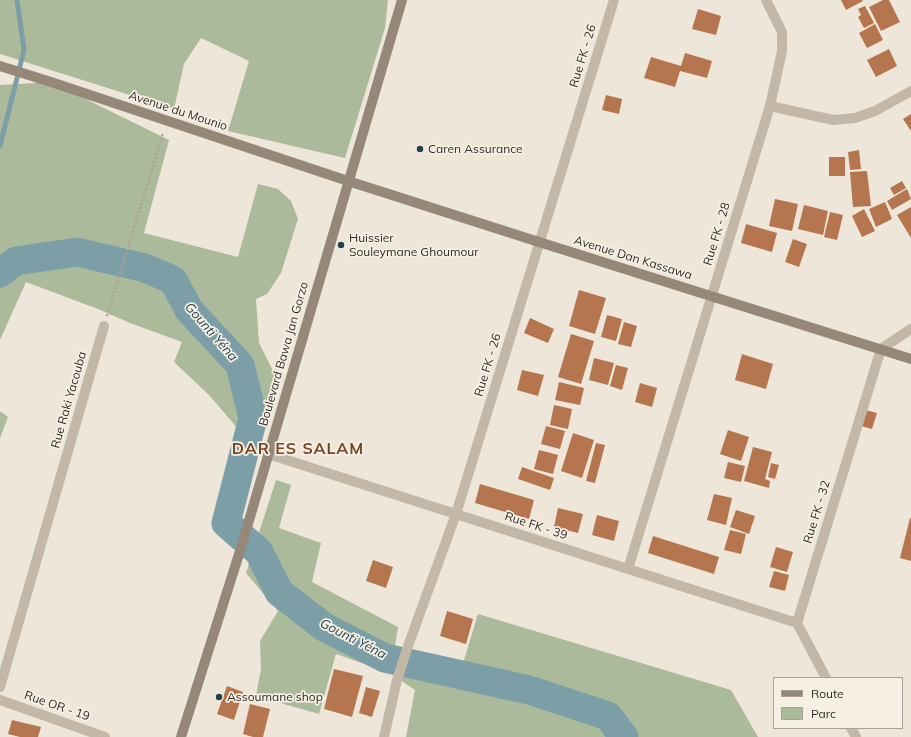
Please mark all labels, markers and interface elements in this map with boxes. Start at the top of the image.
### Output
street label: Rue FK - 26 [567,23,599,89]
street label: Avenue du Mounio [127,88,229,134]
place label: Caren Assurance [428,142,523,156]
marker: Caren Assurance [415,144,425,154]
street label: Rue FK - 28 [701,201,733,267]
place label: Huissier Souleymane Ghoumour [349,231,479,259]
street label: Avenue Dan Kassawa [572,233,694,283]
marker: Huissier Souleymane Ghoumour [336,240,346,250]
street label: Boulevard Bawa Jan Gorzo [256,280,312,428]
water label: Gounti Yéna [181,300,241,364]
street label: Rue FK - 26 [472,332,504,398]
street label: Rue Raki Yacouba [48,350,90,450]
district label: DAR ES SALAM [232,439,364,459]
street label: Rue FK - 32 [801,479,833,545]
street label: Rue FK - 39 [503,509,569,543]
water label: Gounti Yéna [317,616,389,662]
legend [773,677,903,729]
text: Route [811,686,844,701]
street label: Rue OR - 19 [22,688,92,724]
place label: Assoumane shop [227,690,323,704]
marker: Assoumane shop [214,692,224,702]
text: Parc [811,706,836,721]

